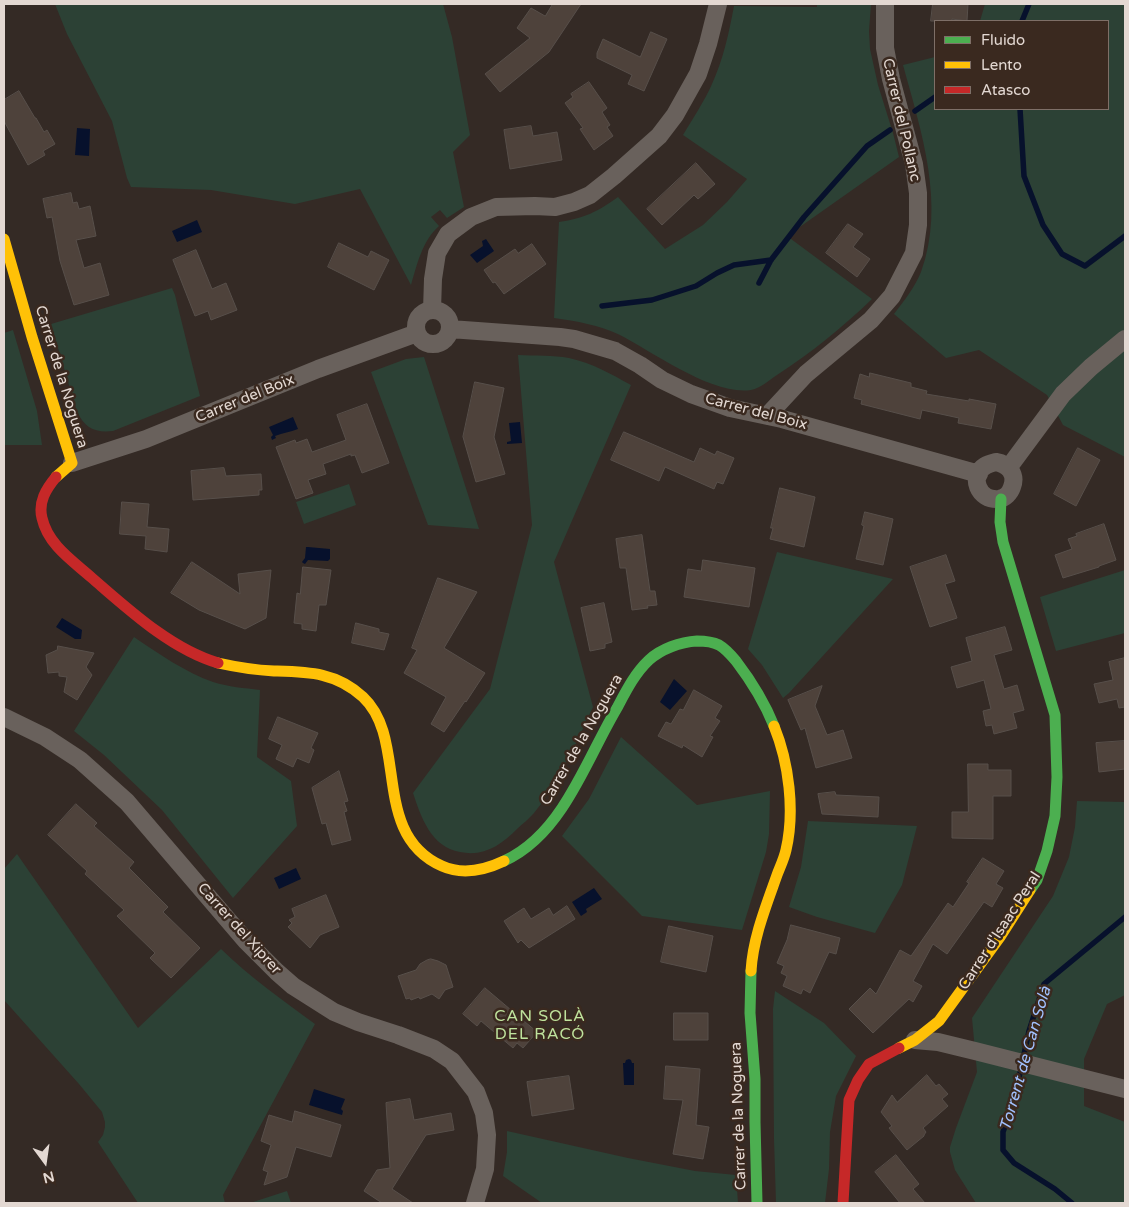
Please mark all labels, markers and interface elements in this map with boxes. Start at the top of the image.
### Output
legend [934,20,1109,110]
text: Fluido [981,31,1025,49]
text: Lento [981,56,1022,74]
street label: Carrer del Pollanc [878,57,924,183]
text: Atasco [981,81,1030,99]
street label: Carrer de la Noguera [31,303,91,451]
street label: Carrer del Boix [193,371,297,427]
street label: Carrer del Boix [703,390,809,434]
street label: Carrer de la Noguera [537,671,627,809]
street label: Carrer d'Isaac Peral [955,868,1045,994]
street label: Carrer del Xiprer [193,880,285,978]
water label: Torrent de Can Solà [996,985,1056,1133]
district label: CAN SOLÀ DEL RACÓ [493,1007,587,1045]
street label: Carrer de la Noguera [727,1042,751,1190]
north arrow [20,1137,70,1187]
text: N [41,1167,56,1187]

